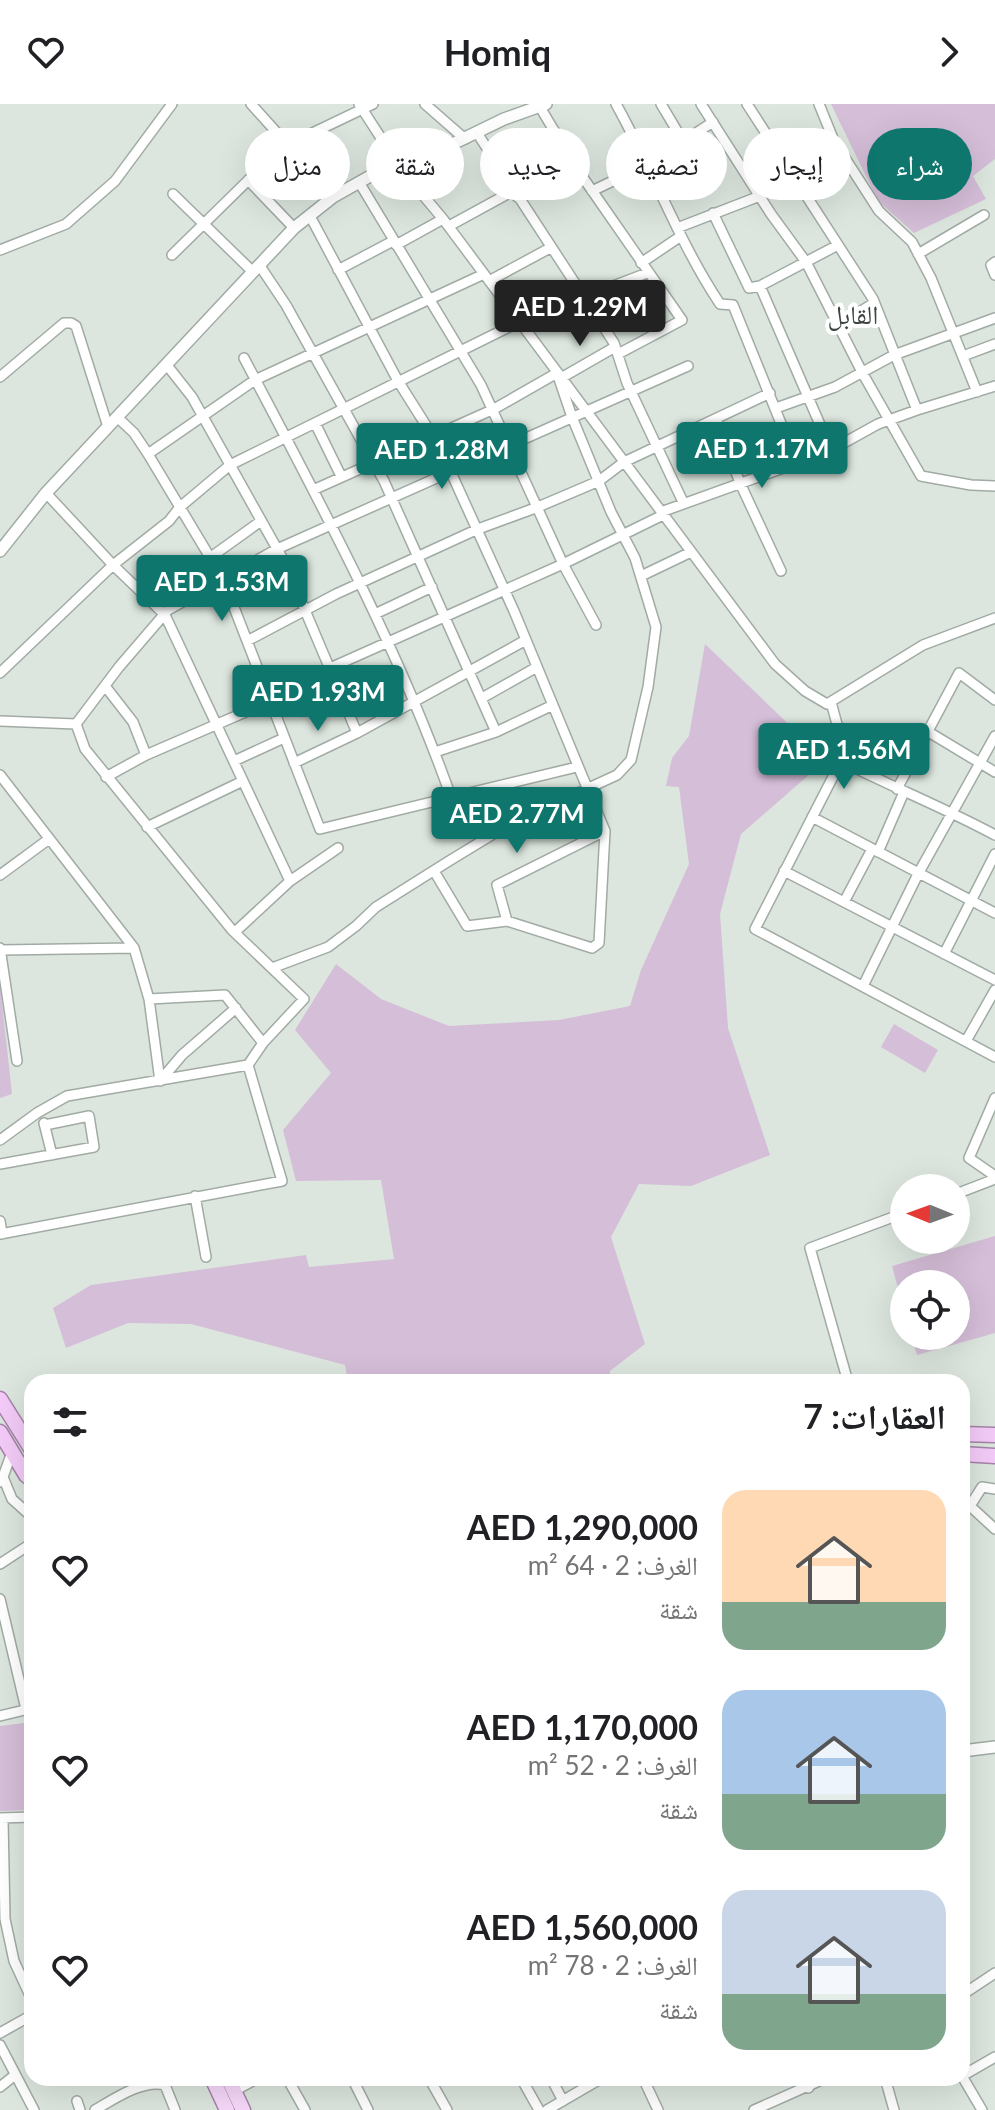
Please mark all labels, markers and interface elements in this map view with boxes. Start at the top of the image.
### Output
icon: heart [24,30,68,74]
text: Homiq [444,30,551,74]
icon: forward [927,30,971,74]
chip: منزل [245,128,350,200]
chip: شقة [366,128,464,200]
chip: جديد [480,128,590,200]
chip: تصفية [606,128,727,200]
chip: إيجار [743,128,851,200]
chip: شراء [867,128,972,200]
pin: AED 1.29M [488,280,672,348]
text: AED 1.29M [512,290,648,322]
district label: القابل [828,298,878,331]
pin: AED 1.17M [670,422,854,490]
pin: AED 1.28M [350,423,534,491]
text: AED 1.17M [694,432,830,464]
text: AED 1.28M [374,433,510,465]
pin: AED 1.53M [130,555,314,623]
text: AED 1.53M [154,565,290,597]
pin: AED 1.93M [226,665,410,733]
text: AED 1.93M [250,675,386,707]
pin: AED 1.56M [752,723,936,791]
text: AED 1.56M [776,733,912,765]
pin: AED 2.77M [425,787,609,855]
text: AED 2.77M [449,797,585,829]
north arrow [890,1174,970,1254]
map controls [890,1174,970,1350]
button: locate [890,1270,970,1350]
text: العقارات: 7 [803,1395,946,1436]
icon: filters [48,1400,92,1444]
text: AED 1,290,000 [467,1506,698,1547]
icon: home [786,1522,882,1618]
icon: heart [48,1548,92,1592]
text: الغرف: 2 · 64 m² [528,1549,698,1581]
text: شقة [659,1593,698,1625]
text: AED 1,170,000 [467,1706,698,1747]
icon: home [786,1722,882,1818]
icon: heart [48,1748,92,1792]
text: الغرف: 2 · 52 m² [528,1749,698,1781]
text: شقة [659,1793,698,1825]
text: AED 1,560,000 [467,1906,698,1947]
icon: home [786,1922,882,2018]
icon: heart [48,1948,92,1992]
text: الغرف: 2 · 78 m² [528,1949,698,1981]
text: شقة [659,1993,698,2025]

